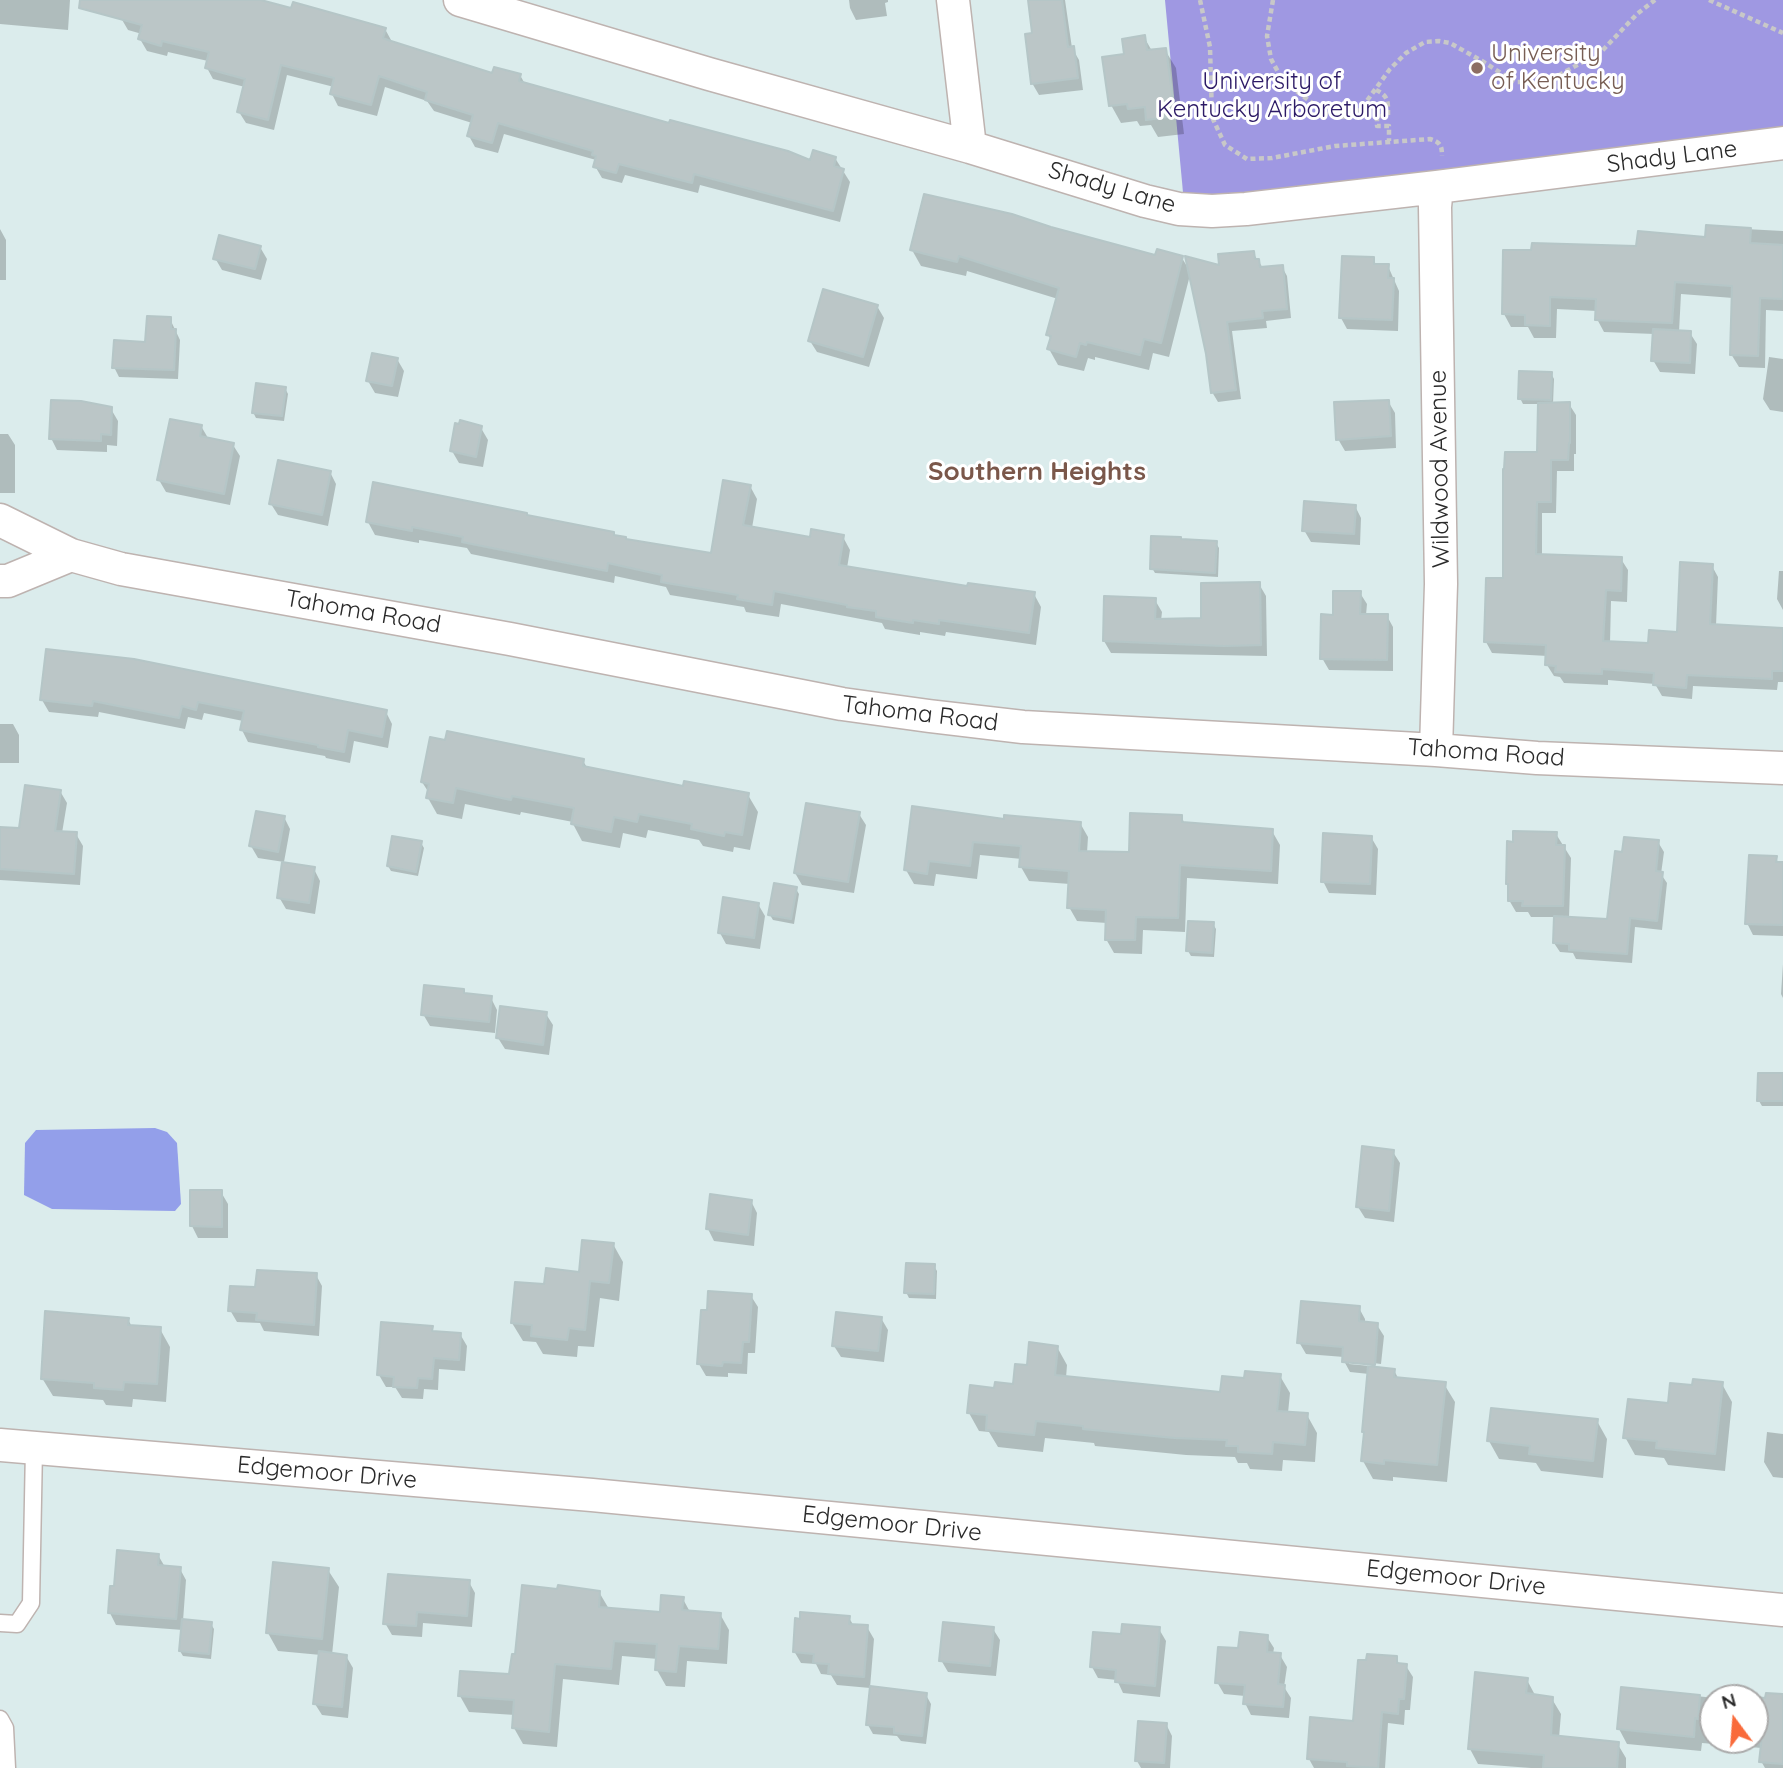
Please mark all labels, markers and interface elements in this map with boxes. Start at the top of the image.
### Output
place label: University of Kentucky [1491,40,1625,96]
marker: University of Kentucky [1469,60,1485,76]
park label: University of Kentucky Arboretum [1157,68,1387,124]
street label: Shady Lane [1605,135,1739,179]
street label: Shady Lane [1045,156,1179,220]
street label: Wildwood Avenue [1424,370,1456,568]
district label: Southern Heights [928,456,1146,488]
street label: Tahoma Road [283,584,443,640]
street label: Tahoma Road [840,690,1000,738]
street label: Tahoma Road [1407,733,1565,773]
street label: Edgemoor Drive [236,1451,418,1495]
street label: Edgemoor Drive [801,1500,983,1548]
street label: Edgemoor Drive [1365,1554,1547,1602]
north arrow [1699,1684,1769,1754]
text: N [1719,1687,1739,1714]

